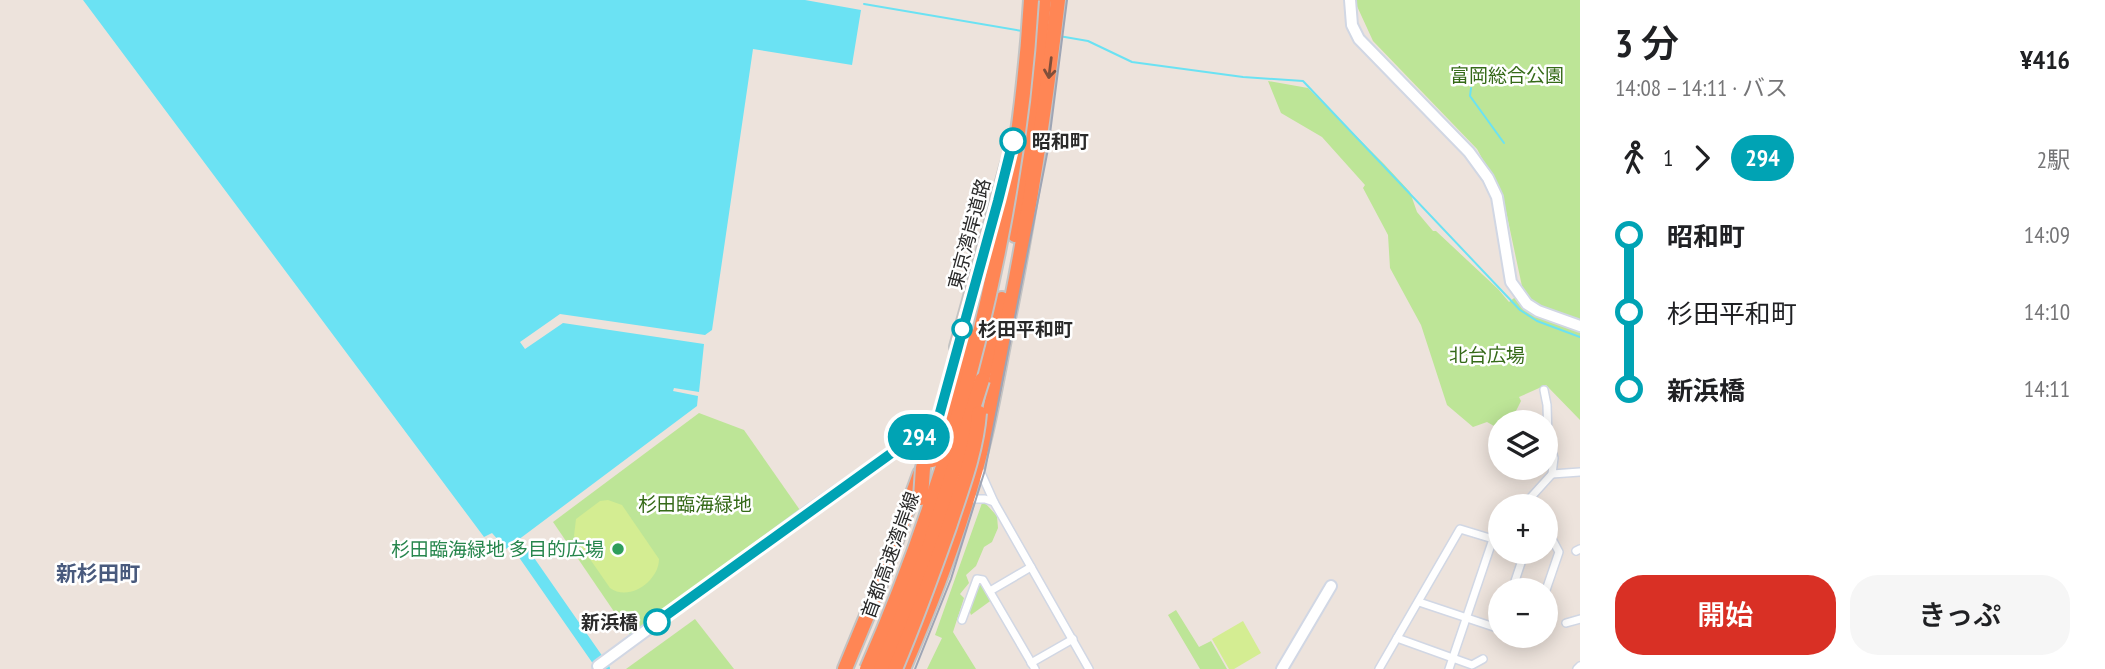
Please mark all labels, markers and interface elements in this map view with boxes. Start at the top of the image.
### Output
text: 3 分 [1615,18,1679,67]
text: ¥416 [2020,43,2070,76]
one-way arrow [1044,56,1057,79]
park label: 富岡総合公園 [1450,63,1564,87]
text: 14:08 – 14:11 · バス [1615,73,1788,102]
marker: 昭和町 [1000,128,1026,154]
place label: 昭和町 [1032,129,1089,153]
icon: walk [1615,139,1653,177]
icon: forward [1683,139,1721,177]
text: 294 [1745,142,1780,173]
text: 1 [1663,143,1673,172]
text: 2駅 [2037,145,2070,174]
street label: 東京湾岸道路 [943,176,995,292]
text: 昭和町 [1667,220,1745,253]
text: 14:09 [2024,220,2070,249]
text: 杉田平和町 [1667,297,1797,330]
text: 14:10 [2024,297,2070,326]
place label: 杉田平和町 [978,317,1073,341]
marker: 杉田平和町 [952,319,972,339]
park label: 北台広場 [1449,343,1525,367]
text: 新浜橋 [1667,374,1745,407]
text: 14:11 [2024,374,2070,403]
map controls [1488,410,1558,648]
button: layers [1488,410,1558,480]
line badge: 294 [879,414,959,460]
text: 294 [902,421,936,452]
street label: 首都高速湾岸線 [856,488,924,622]
park label: 杉田臨海緑地 [638,492,752,516]
button: + [1488,494,1558,564]
place label: 杉田臨海緑地 多目的広場 [391,537,604,561]
marker: 杉田臨海緑地 多目的広場 [610,541,626,557]
district label: 新杉田町 [56,560,140,587]
button: 開始 [1615,575,1836,655]
button: きっぷ [1850,575,2070,655]
button: − [1488,578,1558,648]
marker: 新浜橋 [644,609,670,635]
place label: 新浜橋 [581,610,638,634]

